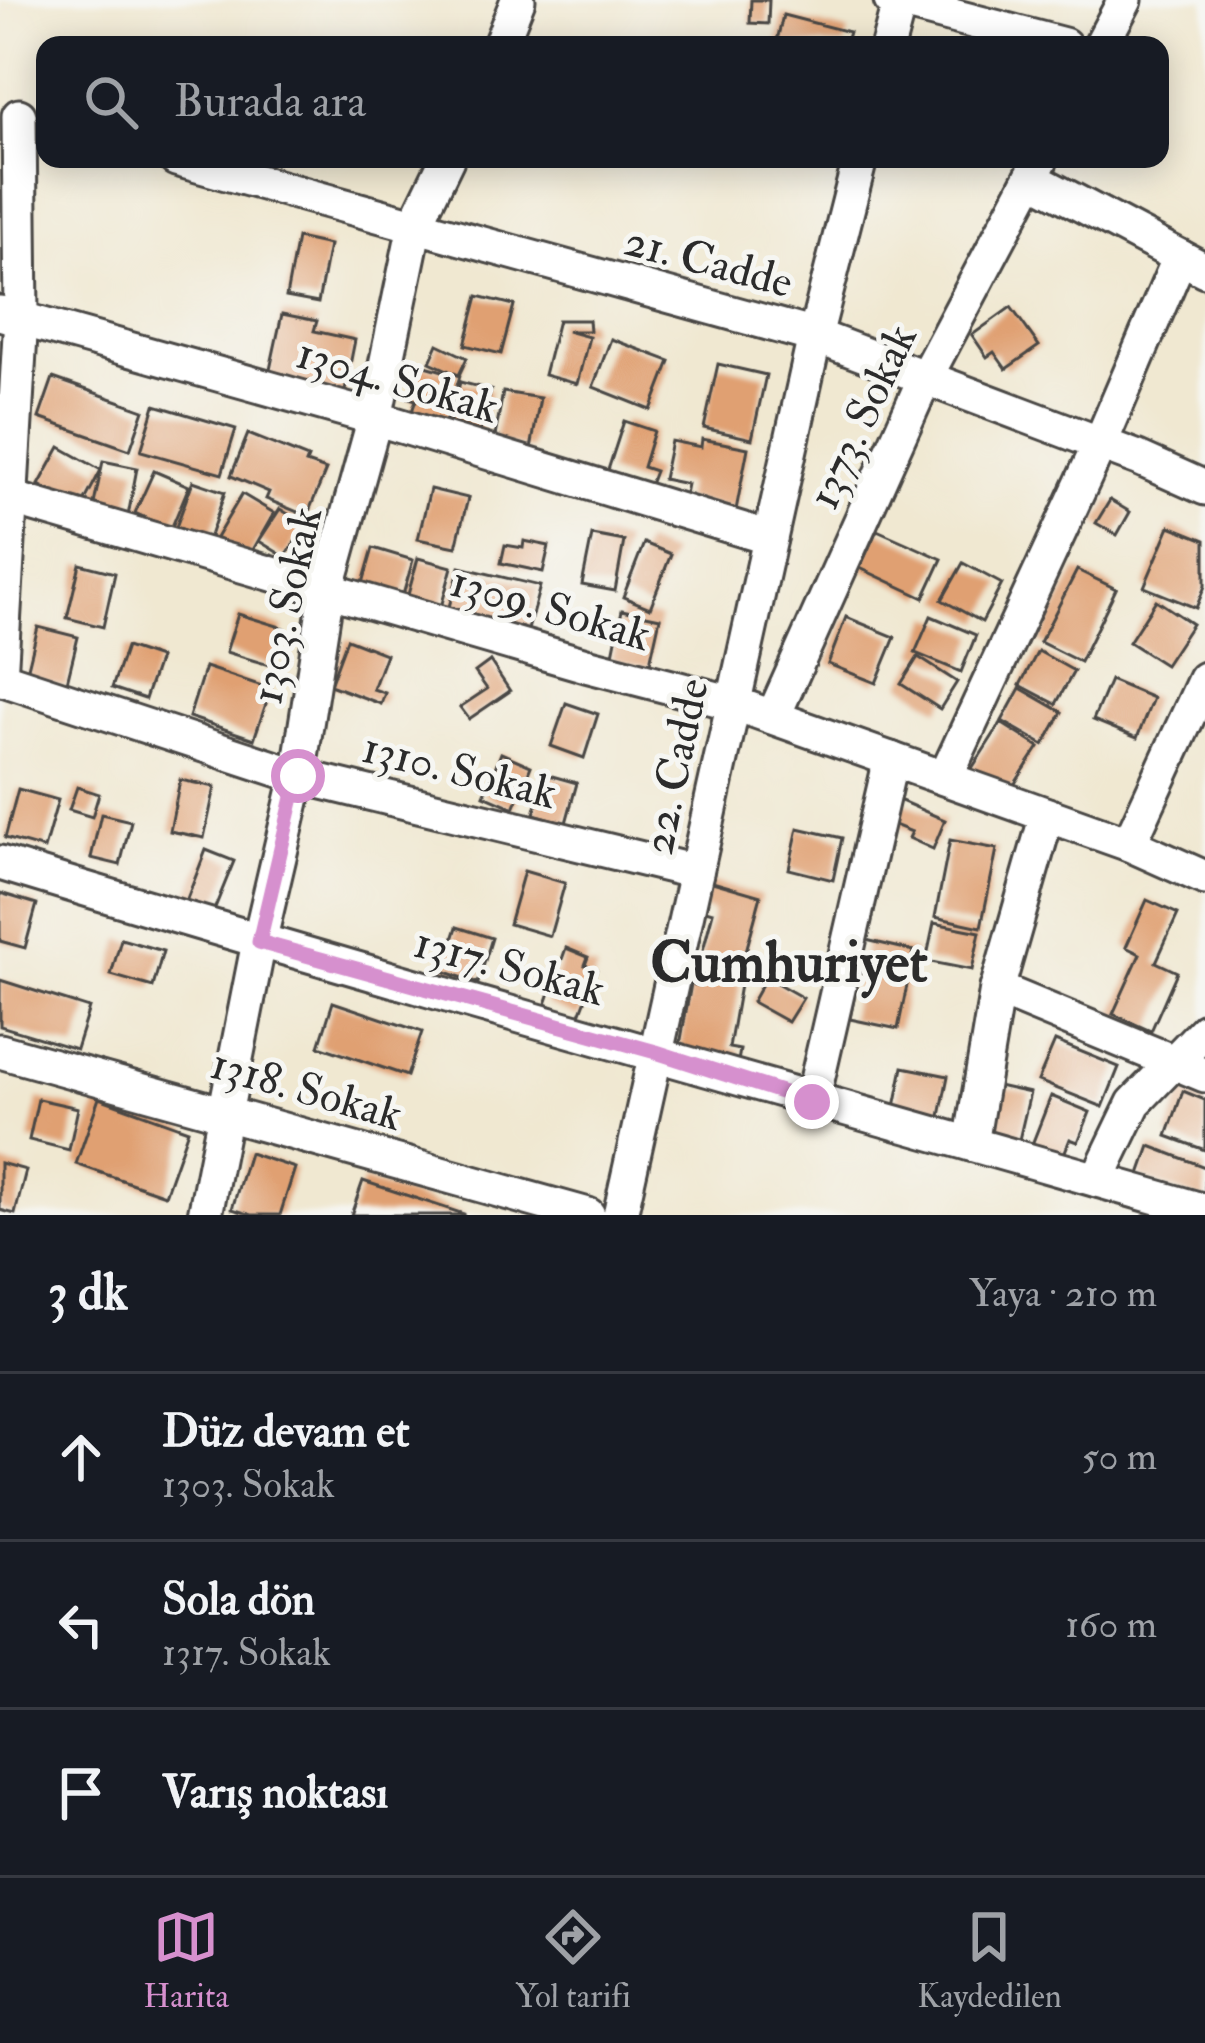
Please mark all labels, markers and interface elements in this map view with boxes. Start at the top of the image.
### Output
search box [36,36,1169,168]
icon: search [78,69,144,135]
text: Burada ara [174,74,366,130]
street label: 21. Cadde [618,213,799,311]
street label: 1373. Sokak [796,316,930,518]
street label: 1304. Sokak [290,325,505,436]
street label: 1303. Sokak [239,502,335,709]
street label: 1309. Sokak [444,554,657,664]
street label: 22. Cadde [630,673,722,859]
street label: 1310. Sokak [357,720,562,822]
route start [271,749,325,803]
street label: 1317. Sokak [408,915,611,1019]
district label: Cumhuriyet [650,927,928,999]
street label: 1318. Sokak [204,1036,409,1144]
route end [785,1075,839,1129]
text: 3 dk [48,1261,128,1325]
text: Yaya · 210 m [969,1269,1157,1318]
text: Düz devam et [162,1404,410,1460]
icon: ahead [48,1424,114,1490]
text: 50 m [1082,1432,1157,1481]
text: 1303. Sokak [162,1460,335,1509]
text: Sola dön [162,1572,315,1628]
icon: left [48,1592,114,1658]
text: 160 m [1065,1600,1157,1649]
text: 1317. Sokak [162,1628,331,1677]
icon: arrive [48,1760,114,1826]
text: Varış noktası [162,1765,388,1821]
tab: Harita [143,1904,229,2017]
tab: Yol tarifi [515,1904,631,2017]
tab: Kaydedilen [917,1904,1062,2017]

